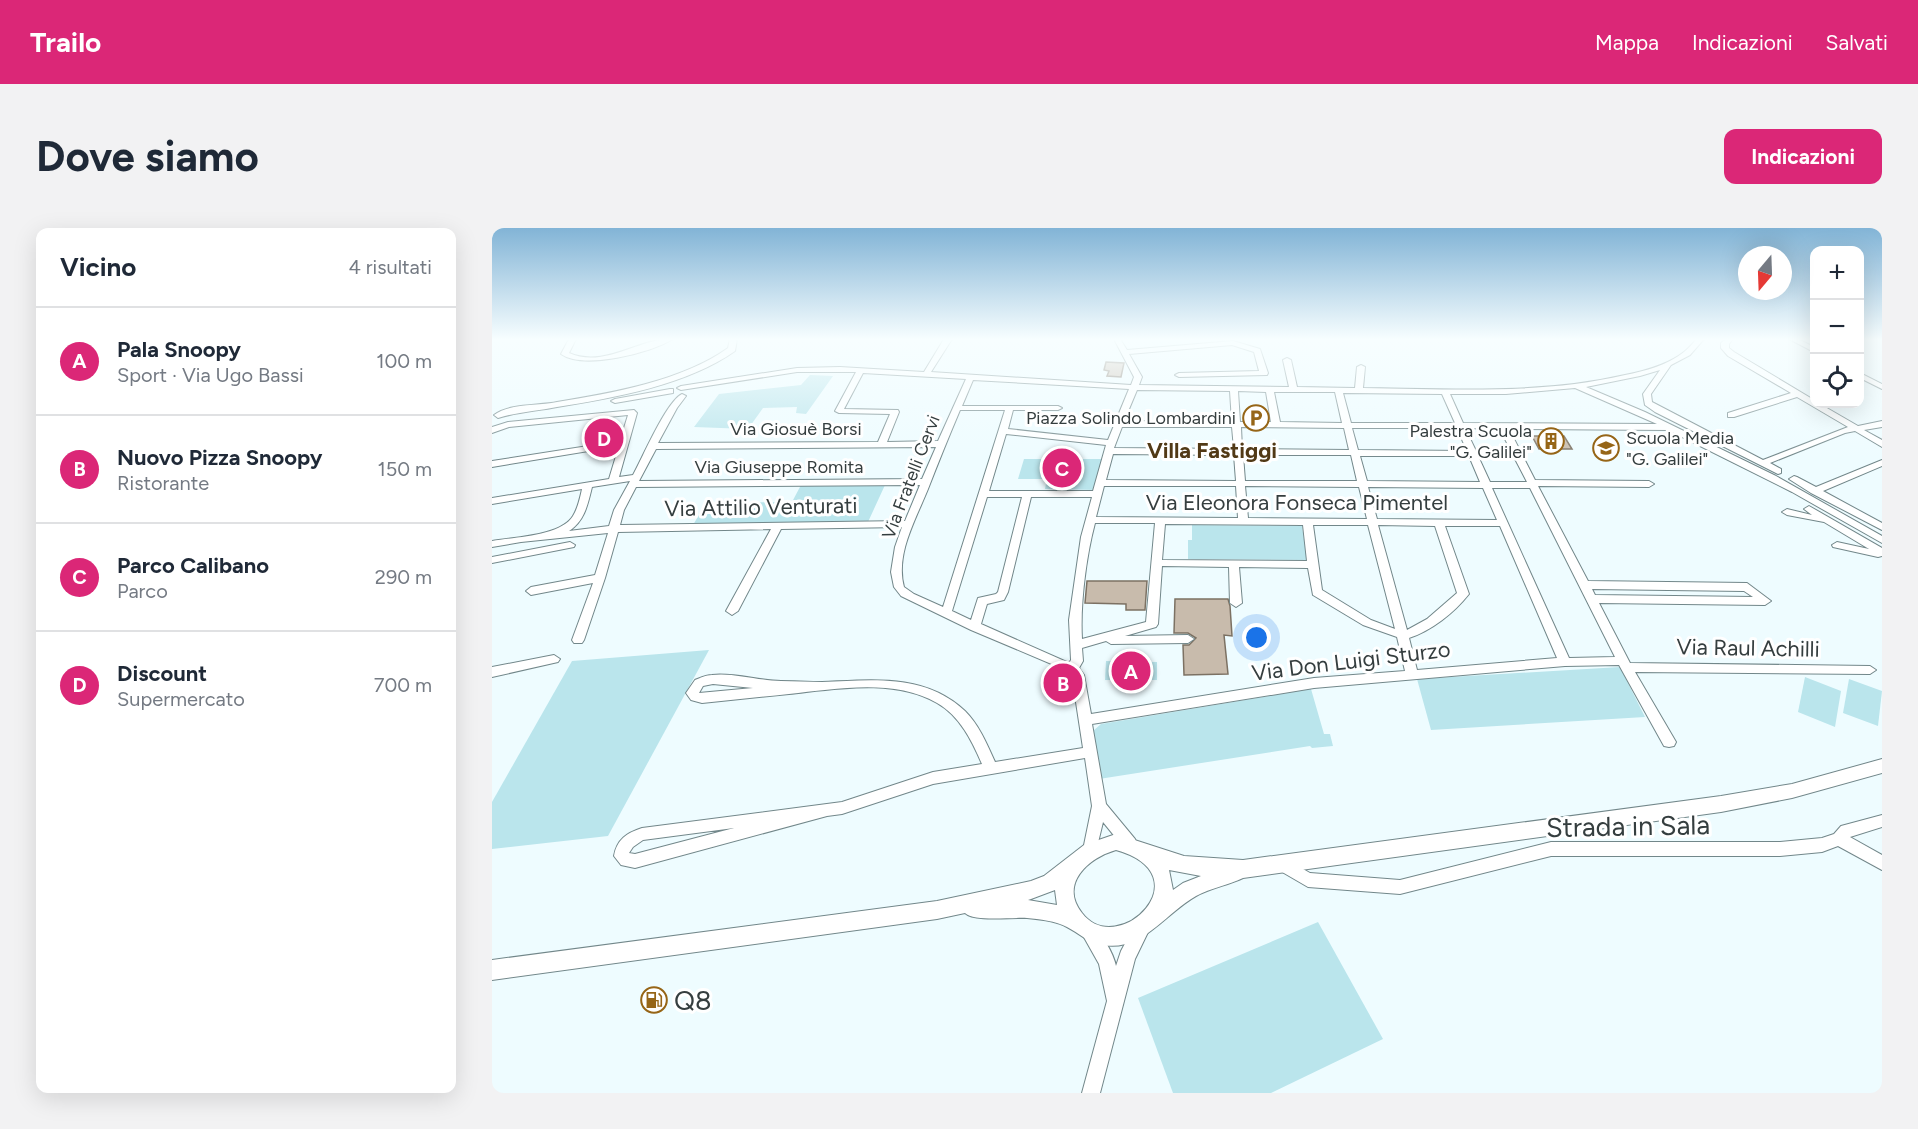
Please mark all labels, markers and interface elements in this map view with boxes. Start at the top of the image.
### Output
text: Trailo [30,25,101,59]
text: Mappa [1595,30,1659,55]
text: Indicazioni [1692,30,1793,55]
text: Salvati [1826,30,1888,55]
button: Indicazioni [1724,129,1882,184]
text: Dove siamo [36,131,259,182]
north arrow [1738,246,1792,300]
map controls [1810,246,1864,408]
button: + [1810,246,1864,300]
text: Vicino [60,251,136,283]
text: 4 risultati [348,255,432,279]
button: − [1810,300,1864,354]
text: Pala Snoopy [117,336,241,363]
text: A [72,349,87,373]
text: 100 m [376,349,432,373]
button: locate [1810,354,1864,408]
text: Sport · Via Ugo Bassi [117,363,304,387]
parking icon: Piazza Solindo Lombardini [1241,403,1271,433]
place label: Piazza Solindo Lombardini [1026,407,1236,429]
street label: Via Fratelli Cervi [877,412,945,542]
pin: D [584,416,624,460]
street label: Via Giosuè Borsi [730,418,862,440]
place label: Palestra Scuola "G. Galilei" [1409,420,1532,463]
building icon: Palestra Scuola "G. Galilei" [1536,426,1566,456]
place label: Scuola Media "G. Galilei" [1626,427,1734,470]
school or university icon: Scuola Media "G. Galilei" [1591,433,1621,463]
district label: Villa Fastiggi [1147,437,1277,464]
text: Nuovo Pizza Snoopy [117,444,323,471]
pin: C [1042,446,1082,490]
street label: Via Giuseppe Romita [694,456,864,478]
text: B [73,457,86,481]
text: 150 m [377,457,432,481]
text: Ristorante [117,471,209,495]
street label: Via Eleonora Fonseca Pimentel [1146,489,1448,516]
street label: Via Attilio Venturati [664,492,858,522]
text: Parco Calibano [117,552,269,579]
text: C [72,565,87,589]
text: 290 m [375,565,432,589]
text: Parco [117,579,168,603]
your location [1242,623,1271,652]
street label: Via Raul Achilli [1676,633,1820,663]
street label: Via Don Luigi Sturzo [1250,635,1452,687]
pin: A [1112,648,1150,694]
text: Discount [117,660,207,687]
pin: B [1044,660,1082,706]
text: D [73,673,87,697]
text: 700 m [374,673,432,697]
text: Supermercato [117,687,245,711]
street label: Strada in Sala [1546,808,1710,844]
place label: Q8 [674,984,712,1017]
fuel station icon: Q8 [639,985,669,1015]

